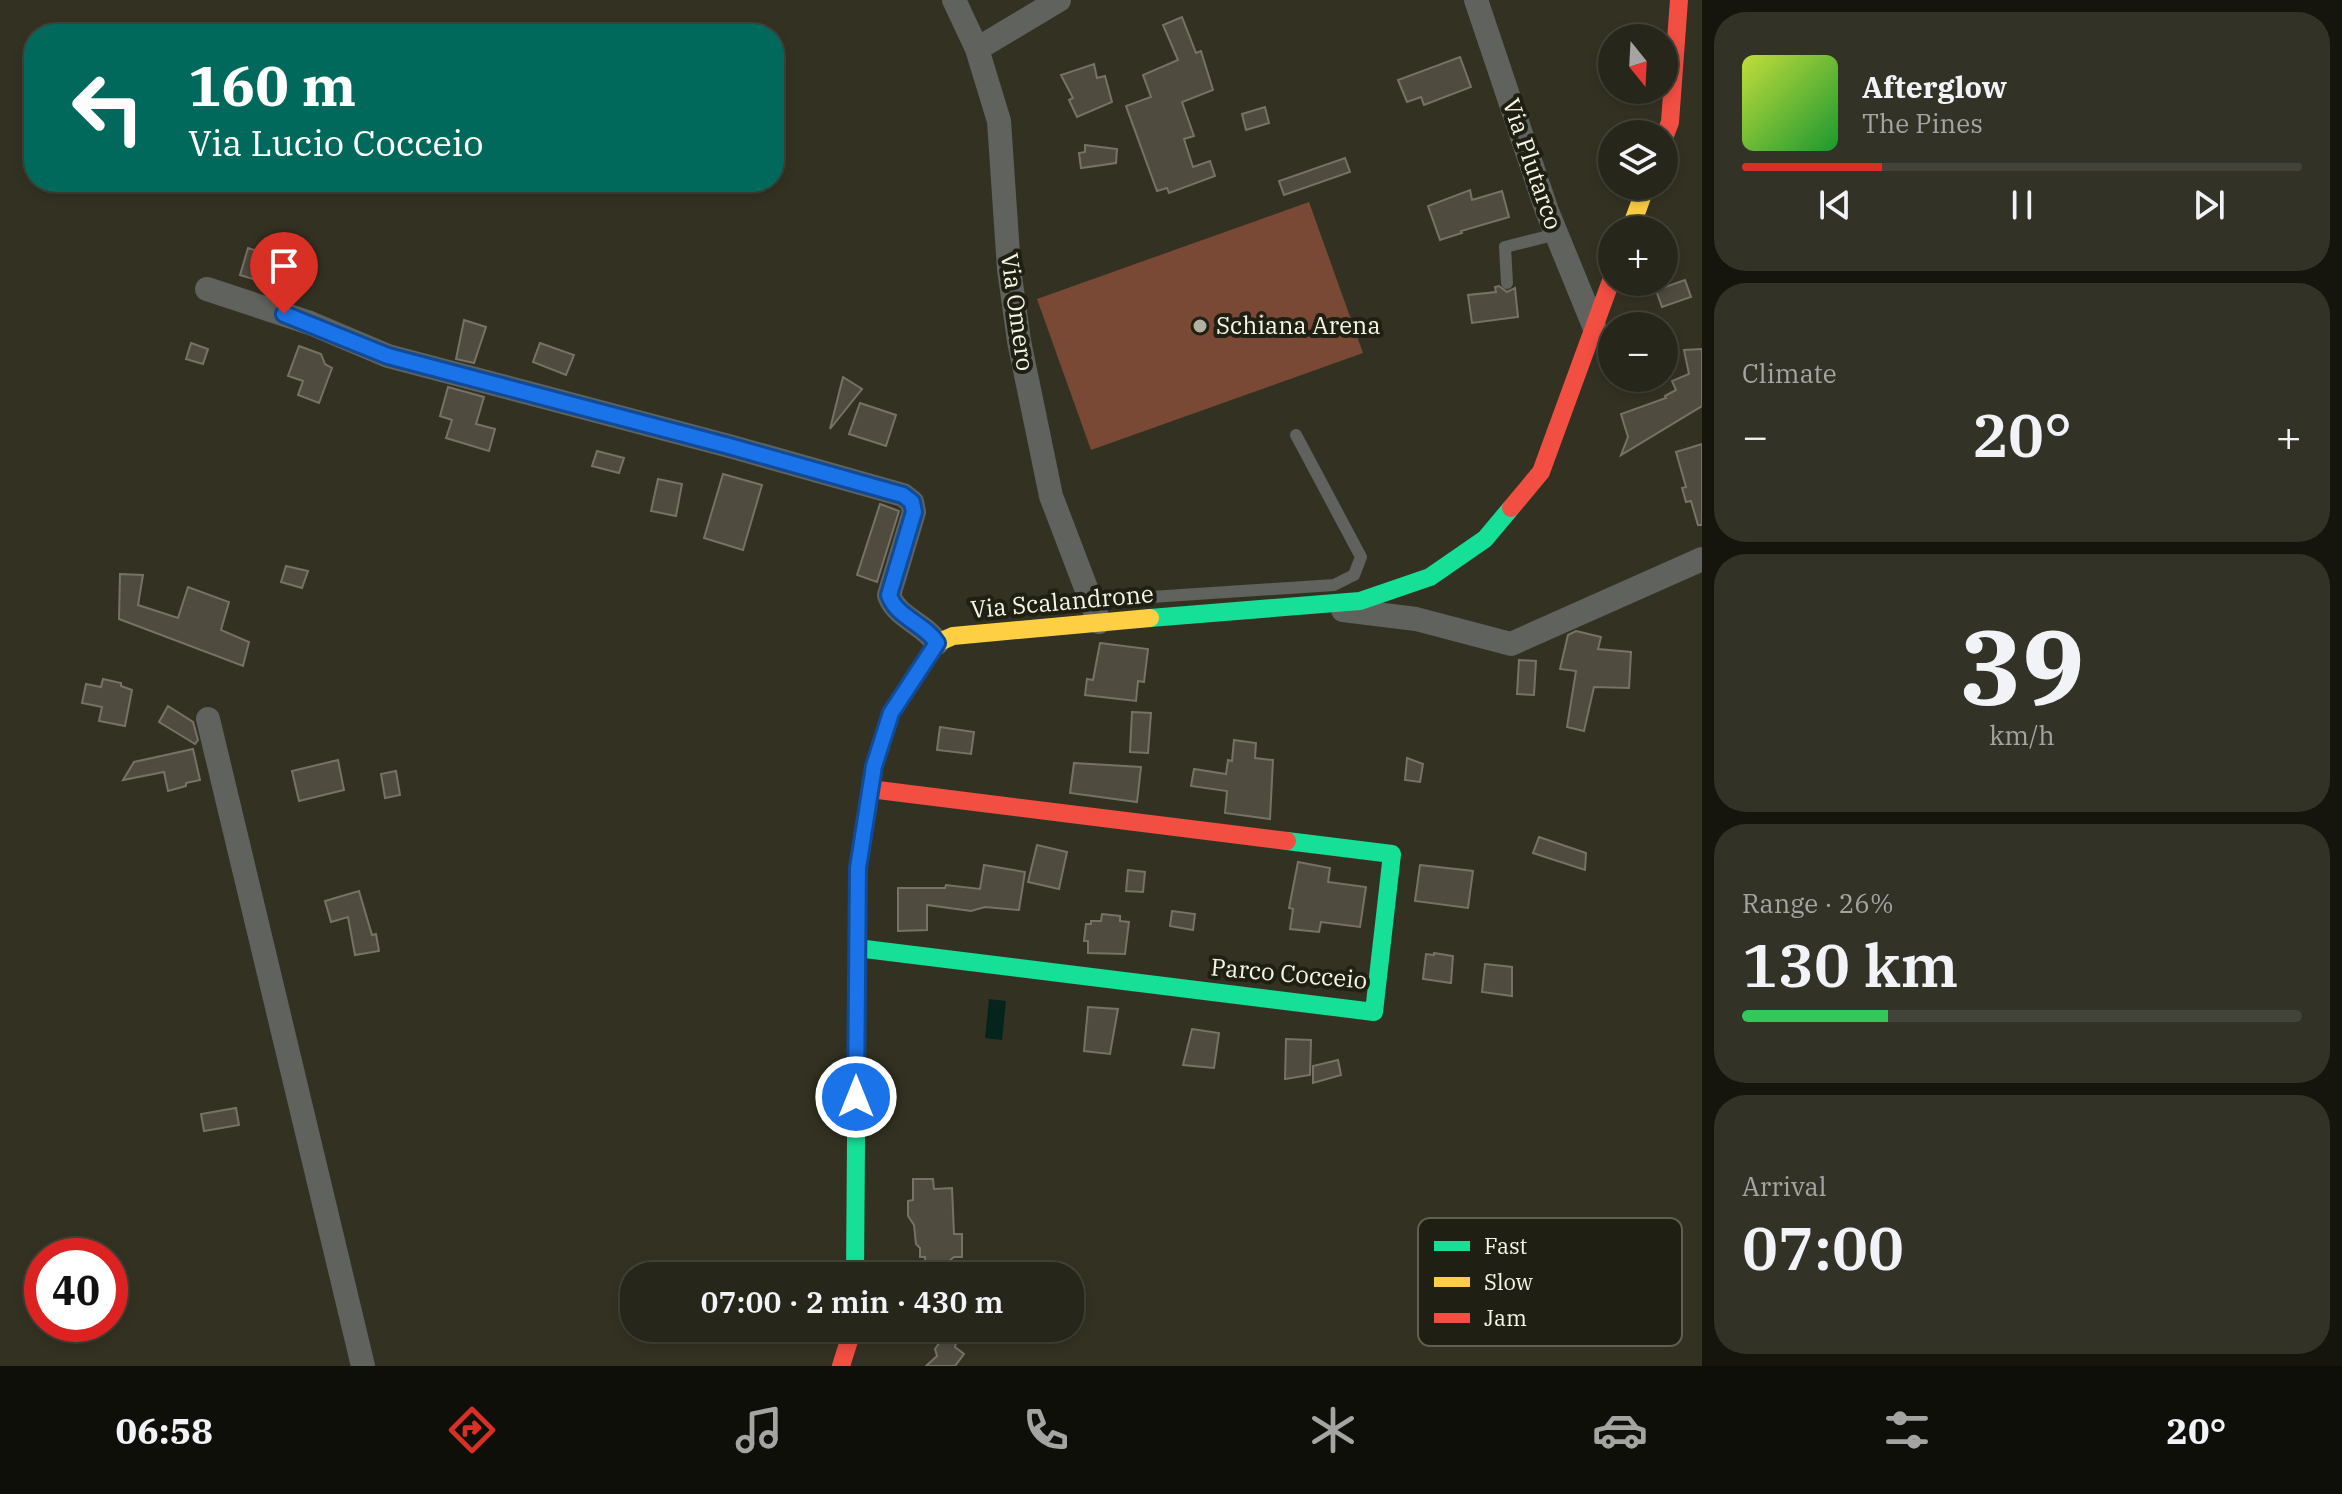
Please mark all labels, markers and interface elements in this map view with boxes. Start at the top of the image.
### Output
north arrow [1598,24,1678,104]
map controls [1598,24,1678,392]
text: 160 m [188,49,356,121]
icon: left [56,56,160,160]
text: Afterglow [1862,67,2007,106]
street label: Via Plutarco [1496,94,1570,233]
text: The Pines [1862,106,1983,140]
text: Via Lucio Cocceio [188,119,483,166]
button: layers [1598,120,1678,200]
icon: previous [1813,183,1857,227]
icon: pause [2000,183,2044,227]
icon: next [2187,183,2231,227]
button: + [1598,216,1678,296]
pin [250,232,318,314]
icon: arrive [262,244,306,288]
street label: Via Omero [994,251,1042,373]
place label: Schiana Arena [1216,309,1381,341]
button: − [1598,312,1678,392]
marker: Schiana Arena [1191,317,1209,335]
text: Climate [1742,356,1837,390]
text: 20° [1972,395,2072,474]
text: − [1742,407,1768,464]
text: + [2276,407,2302,464]
street label: Via Scalandrone [969,577,1155,625]
text: 39 [1960,598,2084,734]
text: km/h [1989,718,2055,752]
text: Range · 26% [1742,886,1894,920]
text: 130 km [1742,925,1958,1004]
street label: Parco Cocceio [1209,950,1369,996]
position arrow [814,1055,898,1139]
text: Arrival [1742,1169,1827,1203]
text: 07:00 [1742,1208,1904,1287]
legend [1418,1218,1682,1346]
text: Fast [1484,1231,1527,1260]
speed limit sign: 40 [24,1238,128,1342]
text: Slow [1484,1267,1533,1296]
text: 07:00 · 2 min · 430 m [701,1282,1003,1321]
text: Jam [1484,1303,1527,1332]
icon: directions [444,1402,500,1458]
icon: music [731,1402,787,1458]
icon: phone [1018,1402,1074,1458]
icon: climate [1305,1402,1361,1458]
icon: car [1592,1402,1648,1458]
icon: filters [1879,1402,1935,1458]
text: 06:58 [116,1407,213,1454]
text: 20° [2166,1407,2226,1454]

